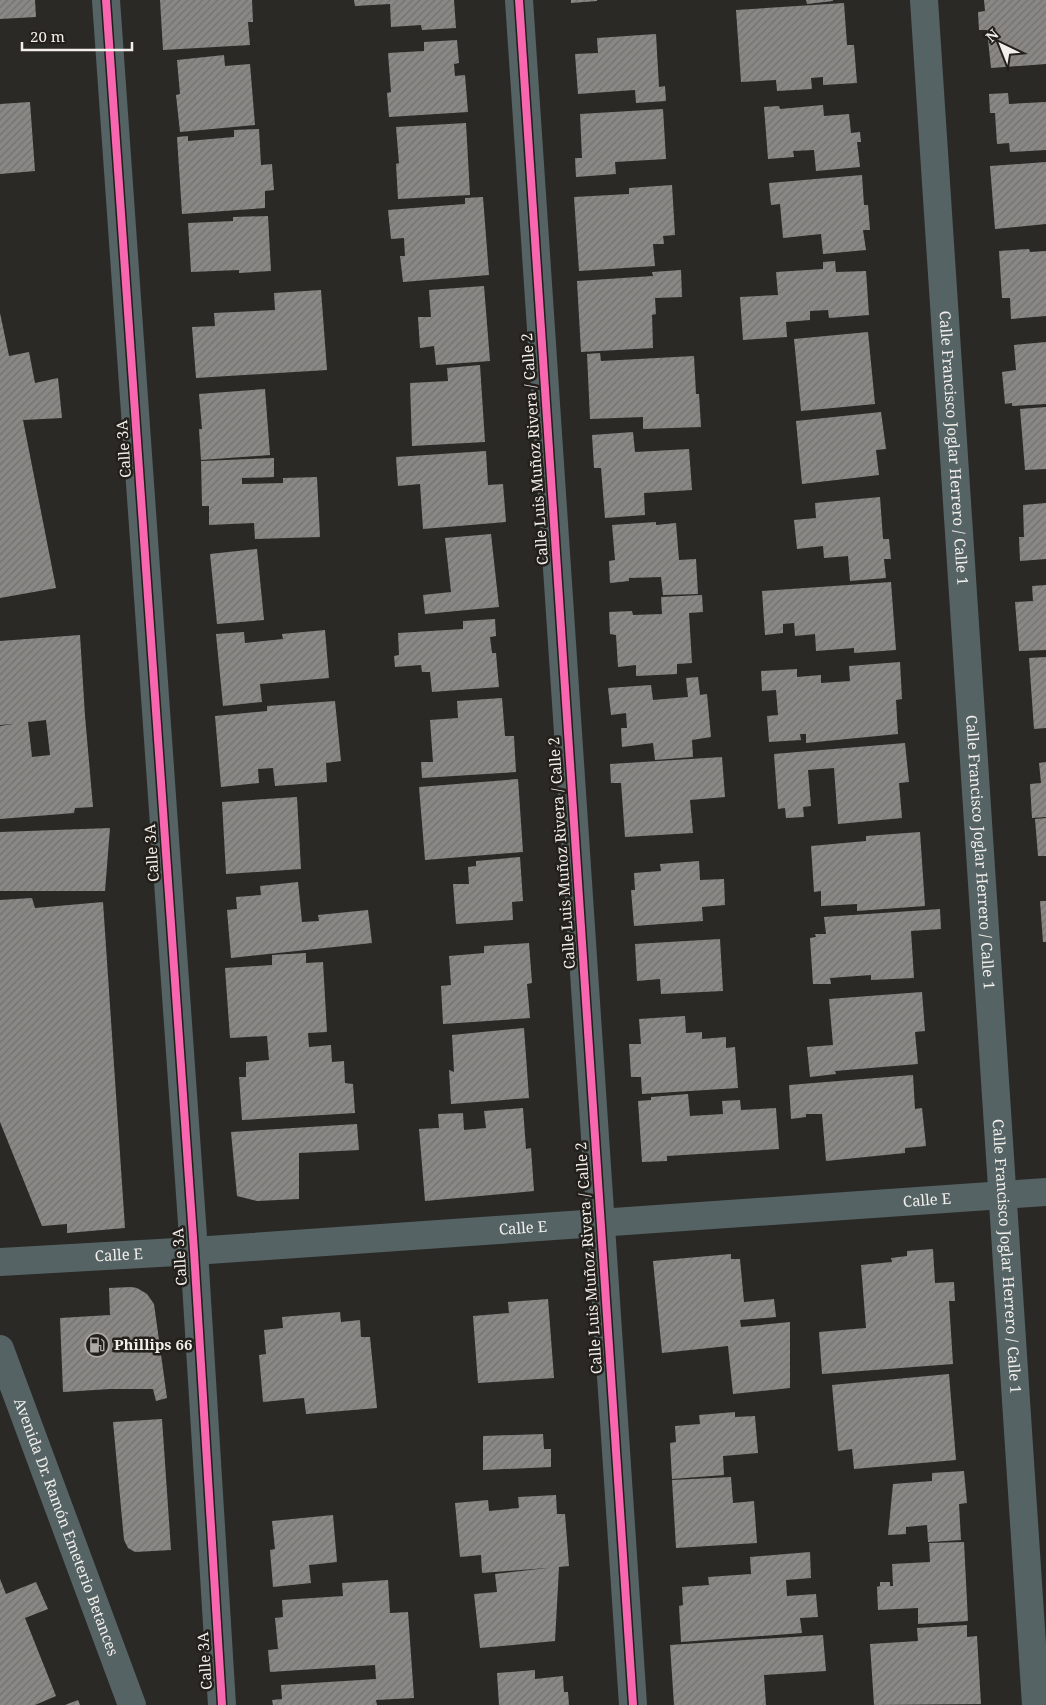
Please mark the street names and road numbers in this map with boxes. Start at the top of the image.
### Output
street label: Calle Francisco Joglar Herrero / Calle 1 [935,310,973,586]
street label: Calle Luis Muñoz Rivera / Calle 2 [516,332,552,566]
street label: Calle 3A [111,419,135,479]
street label: Calle Francisco Joglar Herrero / Calle 1 [962,714,1000,990]
street label: Calle Luis Muñoz Rivera / Calle 2 [543,736,579,970]
street label: Calle 3A [139,823,163,883]
street label: Calle Francisco Joglar Herrero / Calle 1 [989,1118,1027,1394]
street label: Calle Luis Muñoz Rivera / Calle 2 [570,1141,606,1375]
street label: Calle E [902,1188,952,1211]
street label: Calle E [498,1216,548,1239]
street label: Calle 3A [167,1227,191,1287]
street label: Calle E [94,1243,143,1266]
street label: Avenida Dr. Ramón Emeterio Betances [10,1395,124,1659]
street label: Calle 3A [192,1631,216,1691]

